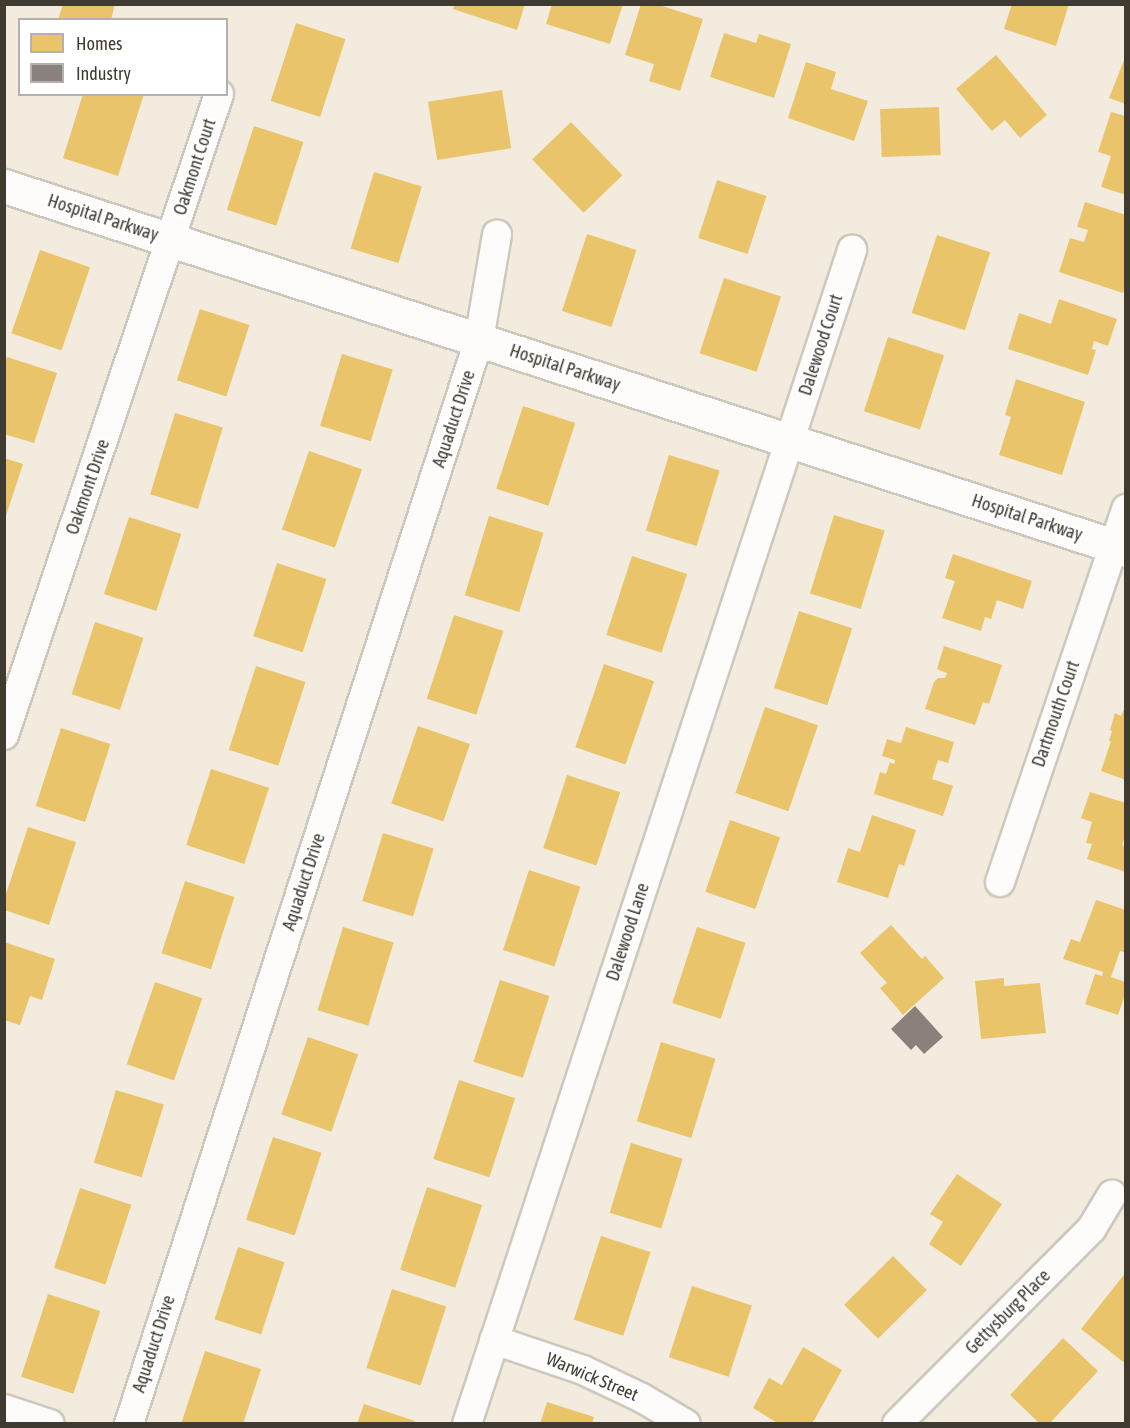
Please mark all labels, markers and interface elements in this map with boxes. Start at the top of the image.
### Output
legend [18,18,228,96]
text: Homes [76,33,122,54]
text: Industry [76,63,131,84]
street label: Oakmont Court [169,116,221,218]
street label: Hospital Parkway [45,190,161,246]
street label: Dalewood Court [794,292,848,398]
street label: Hospital Parkway [507,340,623,396]
street label: Aquaduct Drive [428,368,480,470]
street label: Oakmont Drive [62,436,114,538]
street label: Hospital Parkway [969,490,1085,546]
street label: Dartmouth Court [1028,658,1084,770]
street label: Aquaduct Drive [278,831,330,933]
street label: Dalewood Lane [602,880,654,984]
street label: Gettysburg Place [961,1265,1055,1359]
street label: Aquaduct Drive [128,1293,180,1395]
street label: Warwick Street [543,1348,641,1406]

